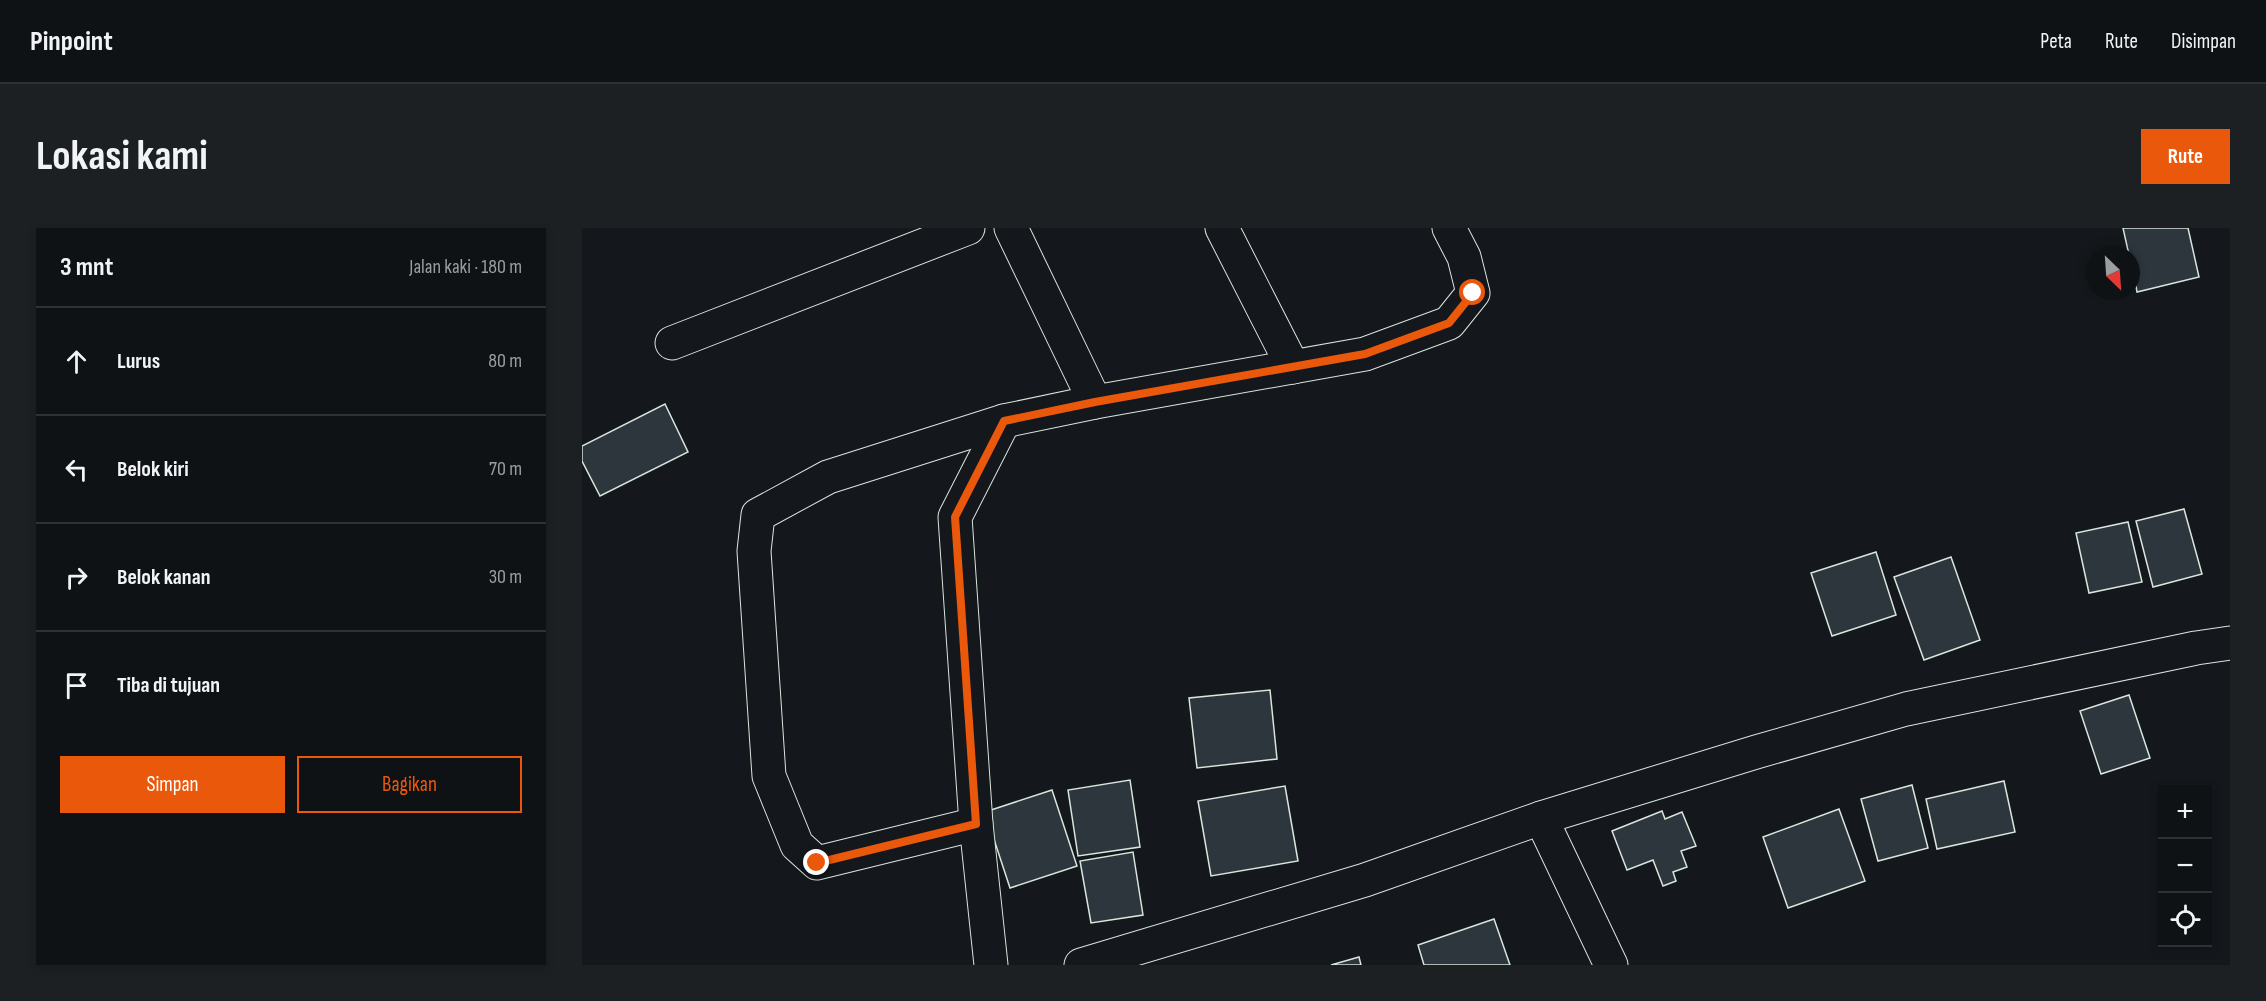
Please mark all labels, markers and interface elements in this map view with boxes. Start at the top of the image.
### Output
text: Pinpoint [30,25,113,58]
text: Peta [2040,29,2072,54]
text: Rute [2105,29,2138,54]
text: Disimpan [2171,29,2236,54]
button: Rute [2141,129,2230,184]
text: Lokasi kami [36,131,208,182]
north arrow [2086,246,2140,300]
text: 3 mnt [60,252,113,283]
text: Jalan kaki · 180 m [409,255,522,279]
route start [1459,279,1485,305]
icon: ahead [60,345,93,378]
text: Lurus [117,348,160,375]
text: 80 m [488,349,522,373]
icon: left [60,453,93,486]
text: Belok kiri [117,456,189,483]
text: 70 m [489,457,522,481]
icon: right [60,561,93,594]
text: Belok kanan [117,564,210,591]
text: 30 m [489,565,522,589]
icon: arrive [60,669,93,702]
text: Tiba di tujuan [117,672,220,699]
button: Simpan [60,756,285,813]
button: Bagikan [297,756,522,813]
map controls [2158,785,2212,947]
button: + [2158,785,2212,839]
button: − [2158,839,2212,893]
route end [803,849,829,875]
button: locate [2158,893,2212,947]

